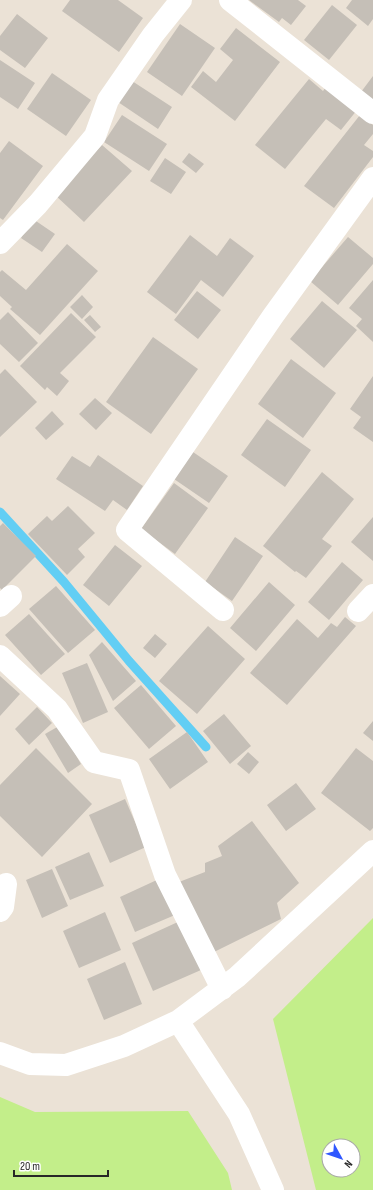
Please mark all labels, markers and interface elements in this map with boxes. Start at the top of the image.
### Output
north arrow [321,1138,361,1178]
scale bar [14,1152,108,1178]
text: N [341,1158,355,1171]
text: 20 m [20,1159,40,1174]

